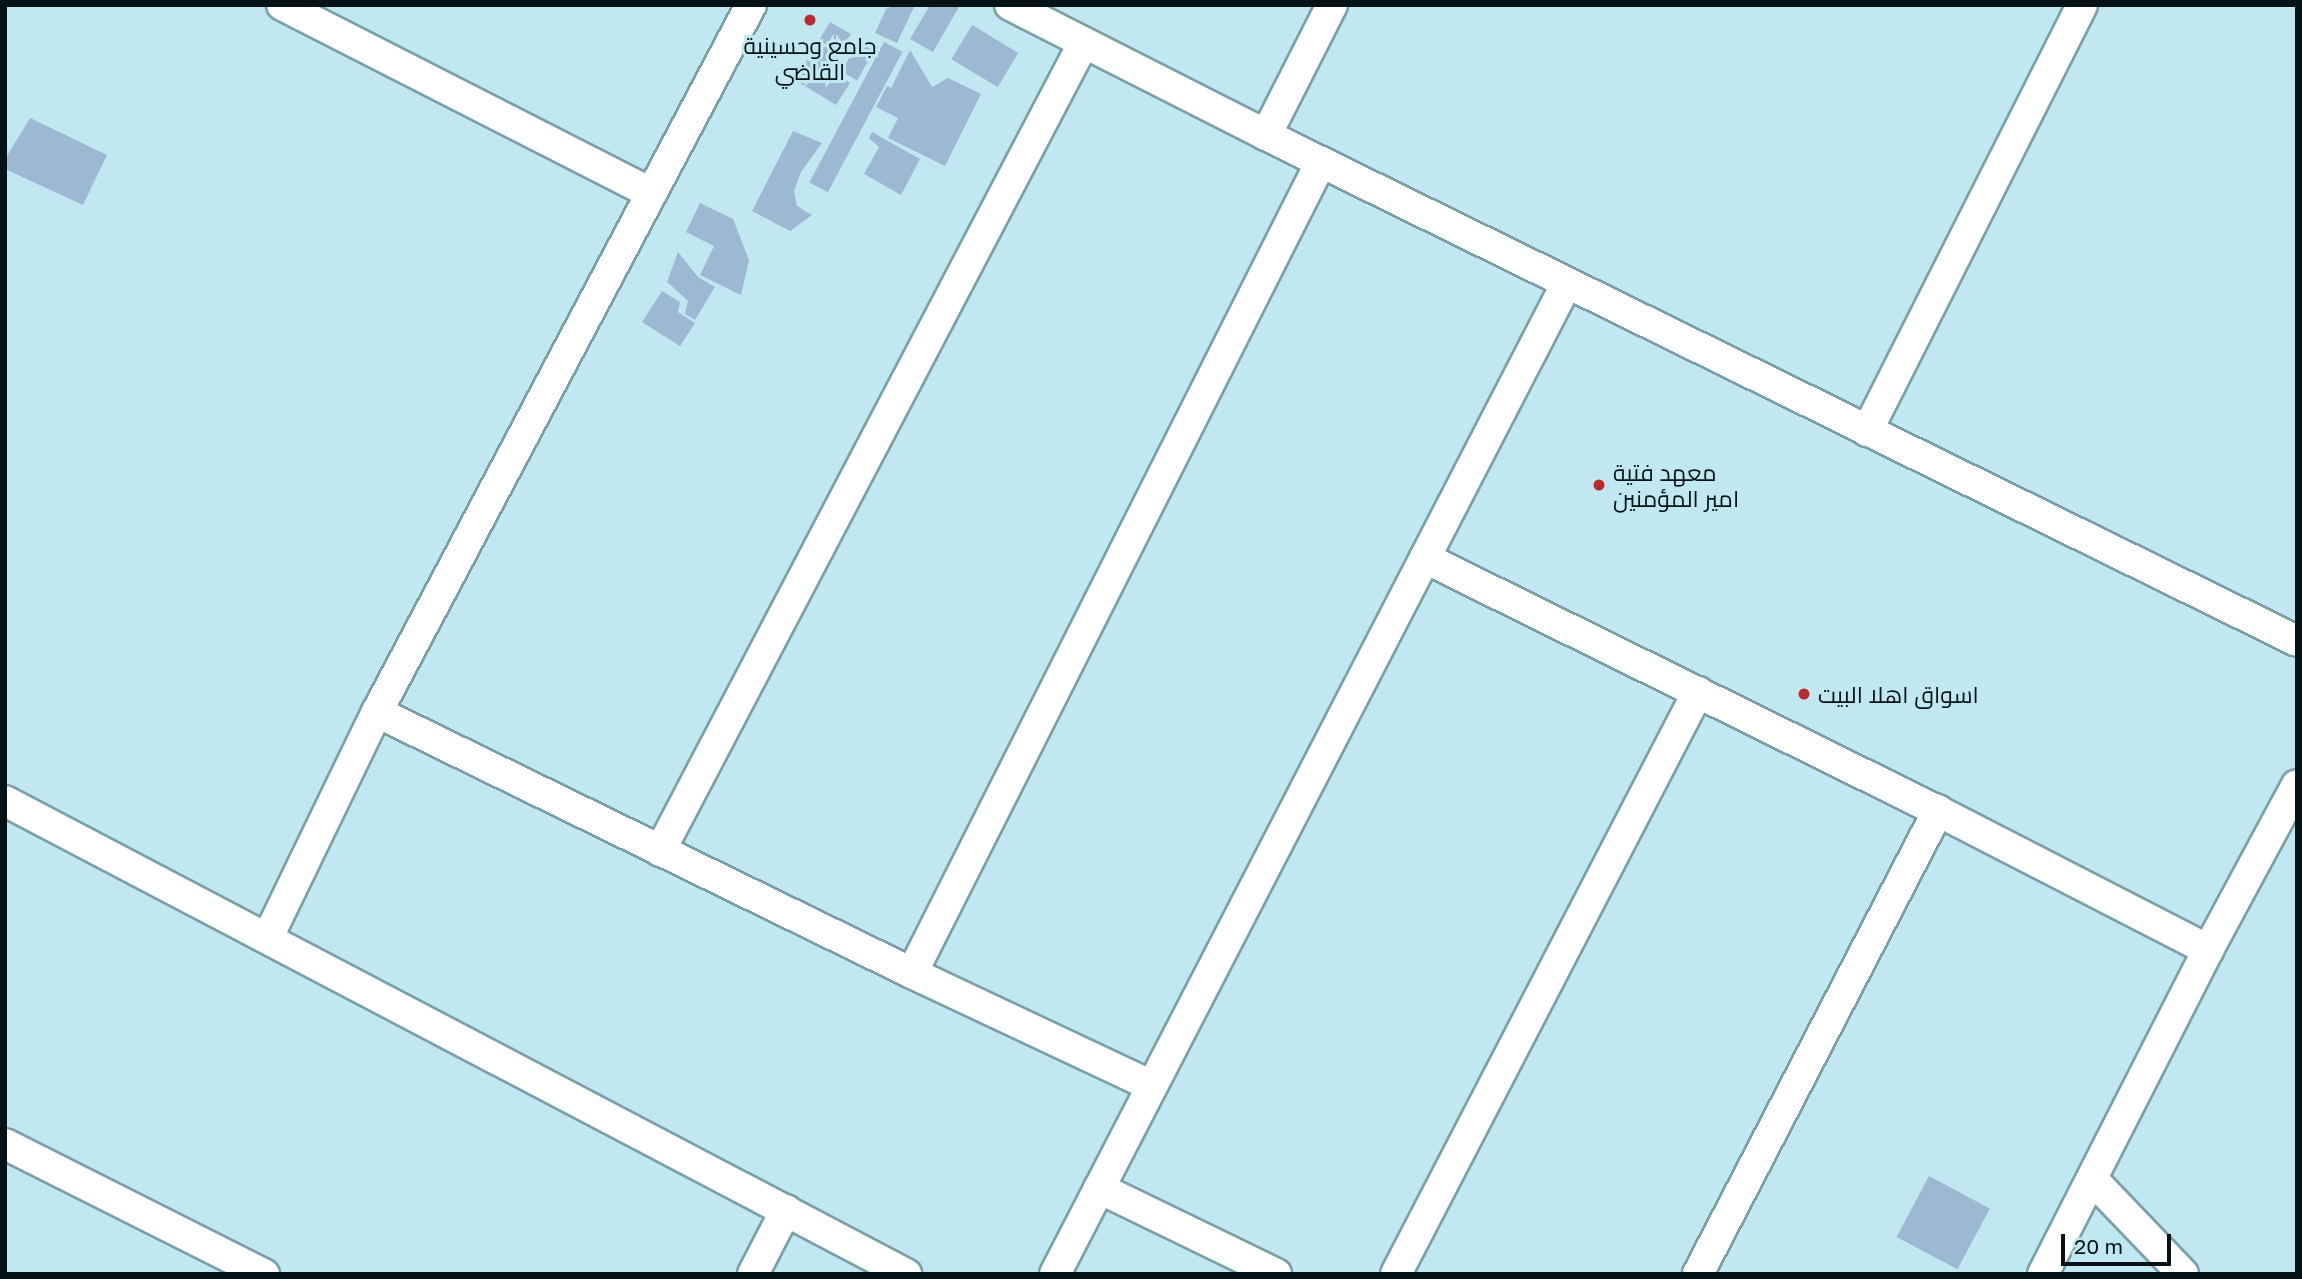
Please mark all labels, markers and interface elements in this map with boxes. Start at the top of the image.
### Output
marker: جامع وحسينية القاضي [802,12,818,28]
place label: جامع وحسينية القاضي [743,31,877,85]
place label: معهد فتية امير المؤمنين [1613,458,1739,512]
marker: معهد فتية امير المؤمنين [1591,477,1607,493]
place label: اسواق اهلا البيت [1818,680,1979,708]
marker: اسواق اهلا البيت [1796,686,1812,702]
scale bar [2064,1220,2174,1264]
text: 20 m [2074,1233,2123,1259]

